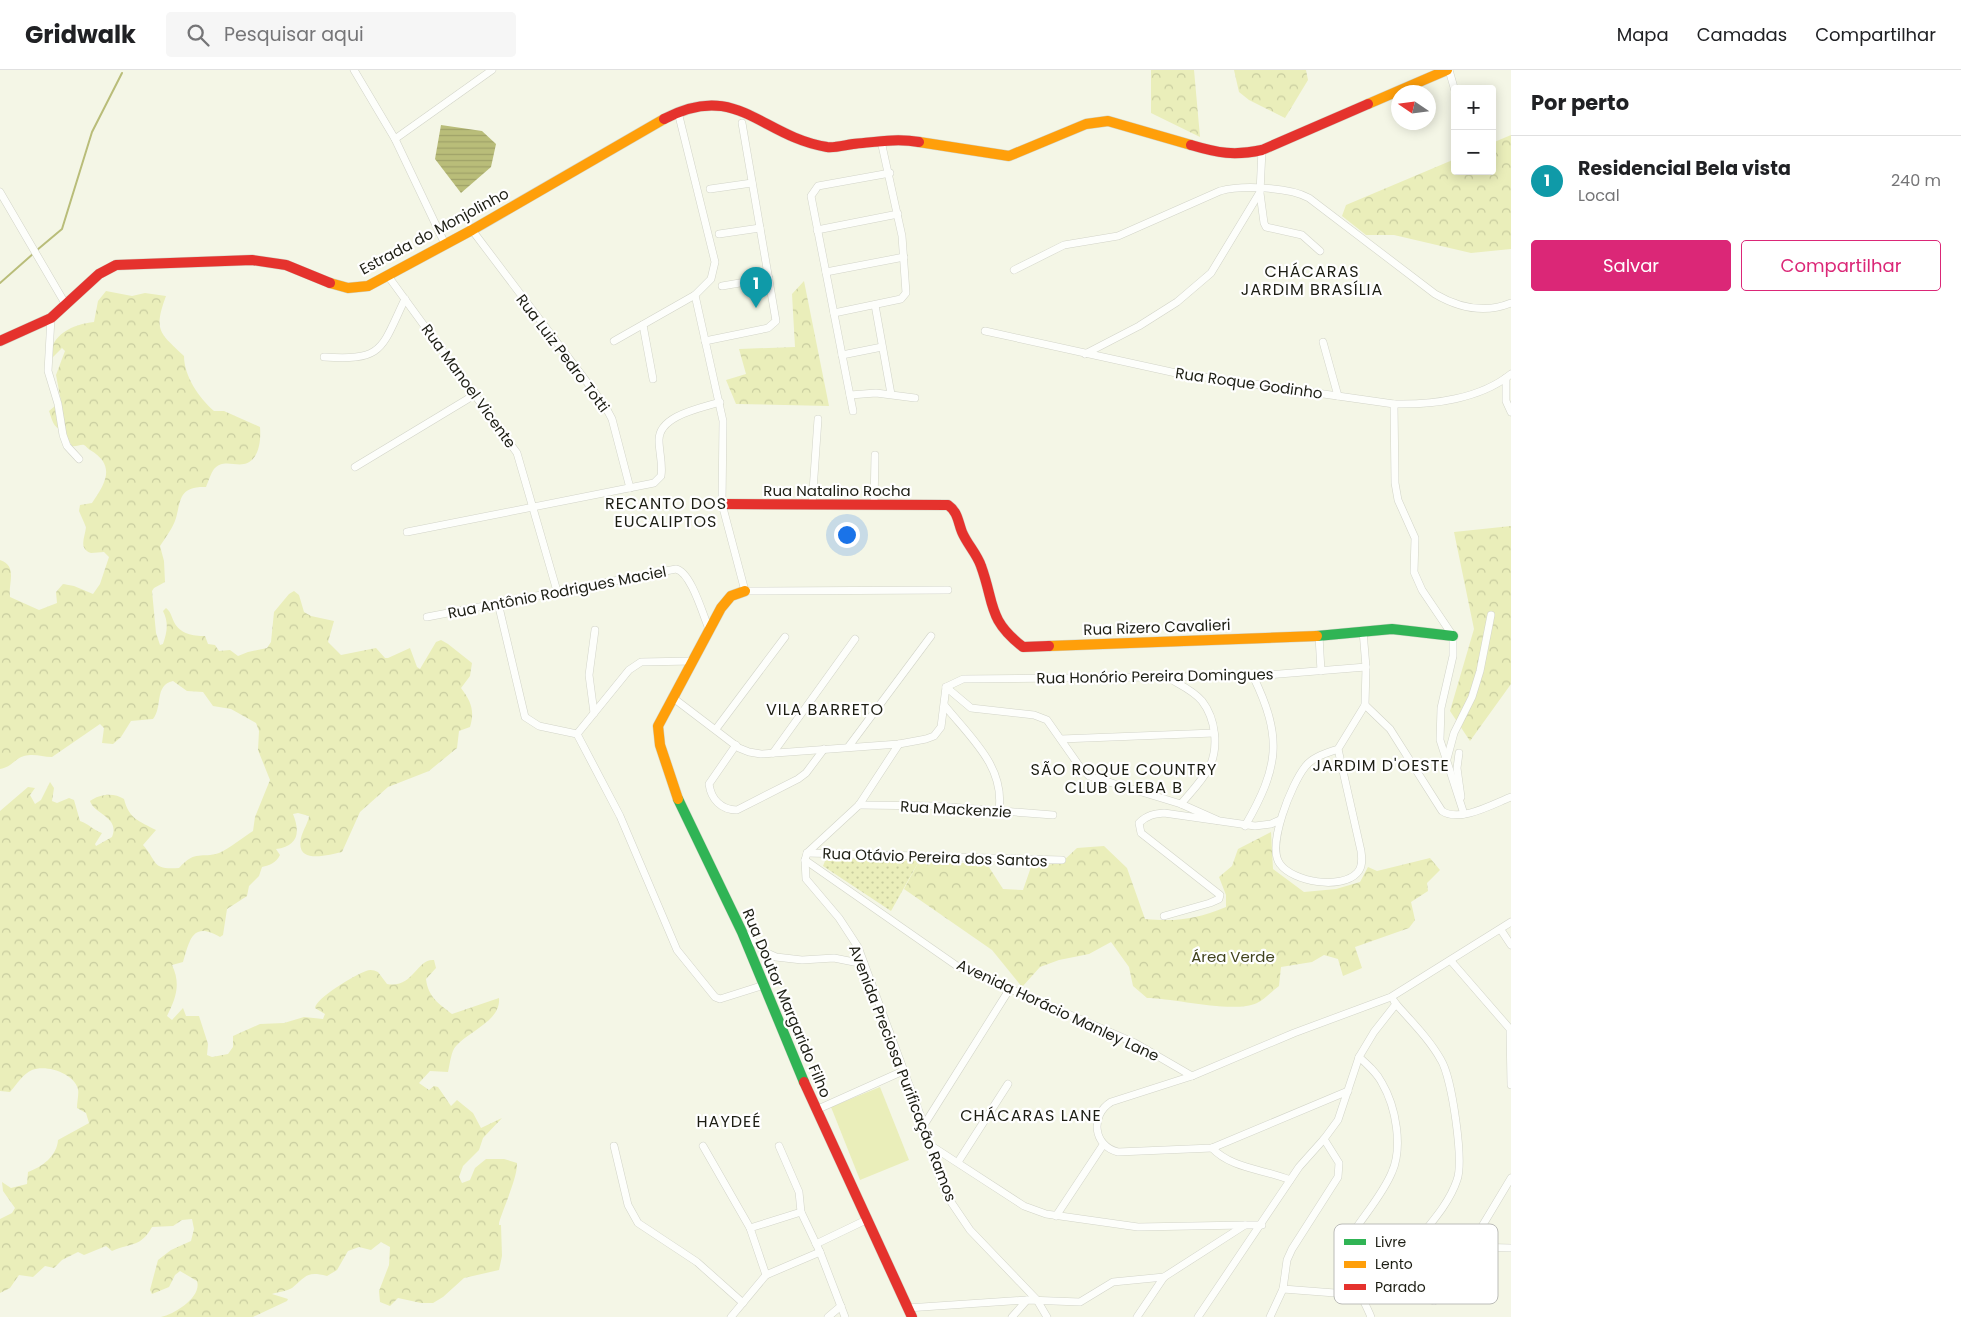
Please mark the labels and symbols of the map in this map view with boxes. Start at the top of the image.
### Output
north arrow [1391,85,1436,130]
street label: Estrada do Monjolinho [356,183,512,279]
district label: CHÁCARAS JARDIM BRASÍLIA [1241,260,1383,301]
pin: 1 [740,267,772,308]
street label: Rua Luiz Pedro Totti [512,290,614,416]
street label: Rua Manoel Vicente [417,320,521,452]
street label: Rua Roque Godinho [1174,362,1324,404]
street label: Rua Natalino Rocha [763,480,911,501]
district label: RECANTO DOS EUCALIPTOS [605,492,727,533]
your location [834,522,860,548]
street label: Rua Antônio Rodrigues Maciel [446,560,668,624]
street label: Rua Rizero Cavalieri [1083,614,1231,640]
street label: Rua Honório Pereira Domingues [1036,663,1274,689]
district label: VILA BARRETO [766,698,884,721]
district label: JARDIM D'OESTE [1312,754,1450,777]
district label: SÃO ROQUE COUNTRY CLUB GLEBA B [1031,758,1217,799]
street label: Rua Mackenzie [900,796,1012,822]
street label: Rua Otávio Pereira dos Santos [822,843,1048,871]
street label: Rua Doutor Margarido Filho [738,905,836,1101]
street label: Avenida Preciosa Purificação Ramos [844,941,962,1205]
park label: Área Verde [1191,946,1275,967]
street label: Avenida Horácio Manley Lane [953,954,1163,1066]
district label: CHÁCARAS LANE [960,1104,1102,1127]
district label: HAYDEÉ [697,1110,761,1133]
legend [1334,1224,1498,1304]
text: Livre [1375,1232,1407,1252]
text: Lento [1375,1254,1413,1274]
text: Parado [1375,1277,1426,1297]

